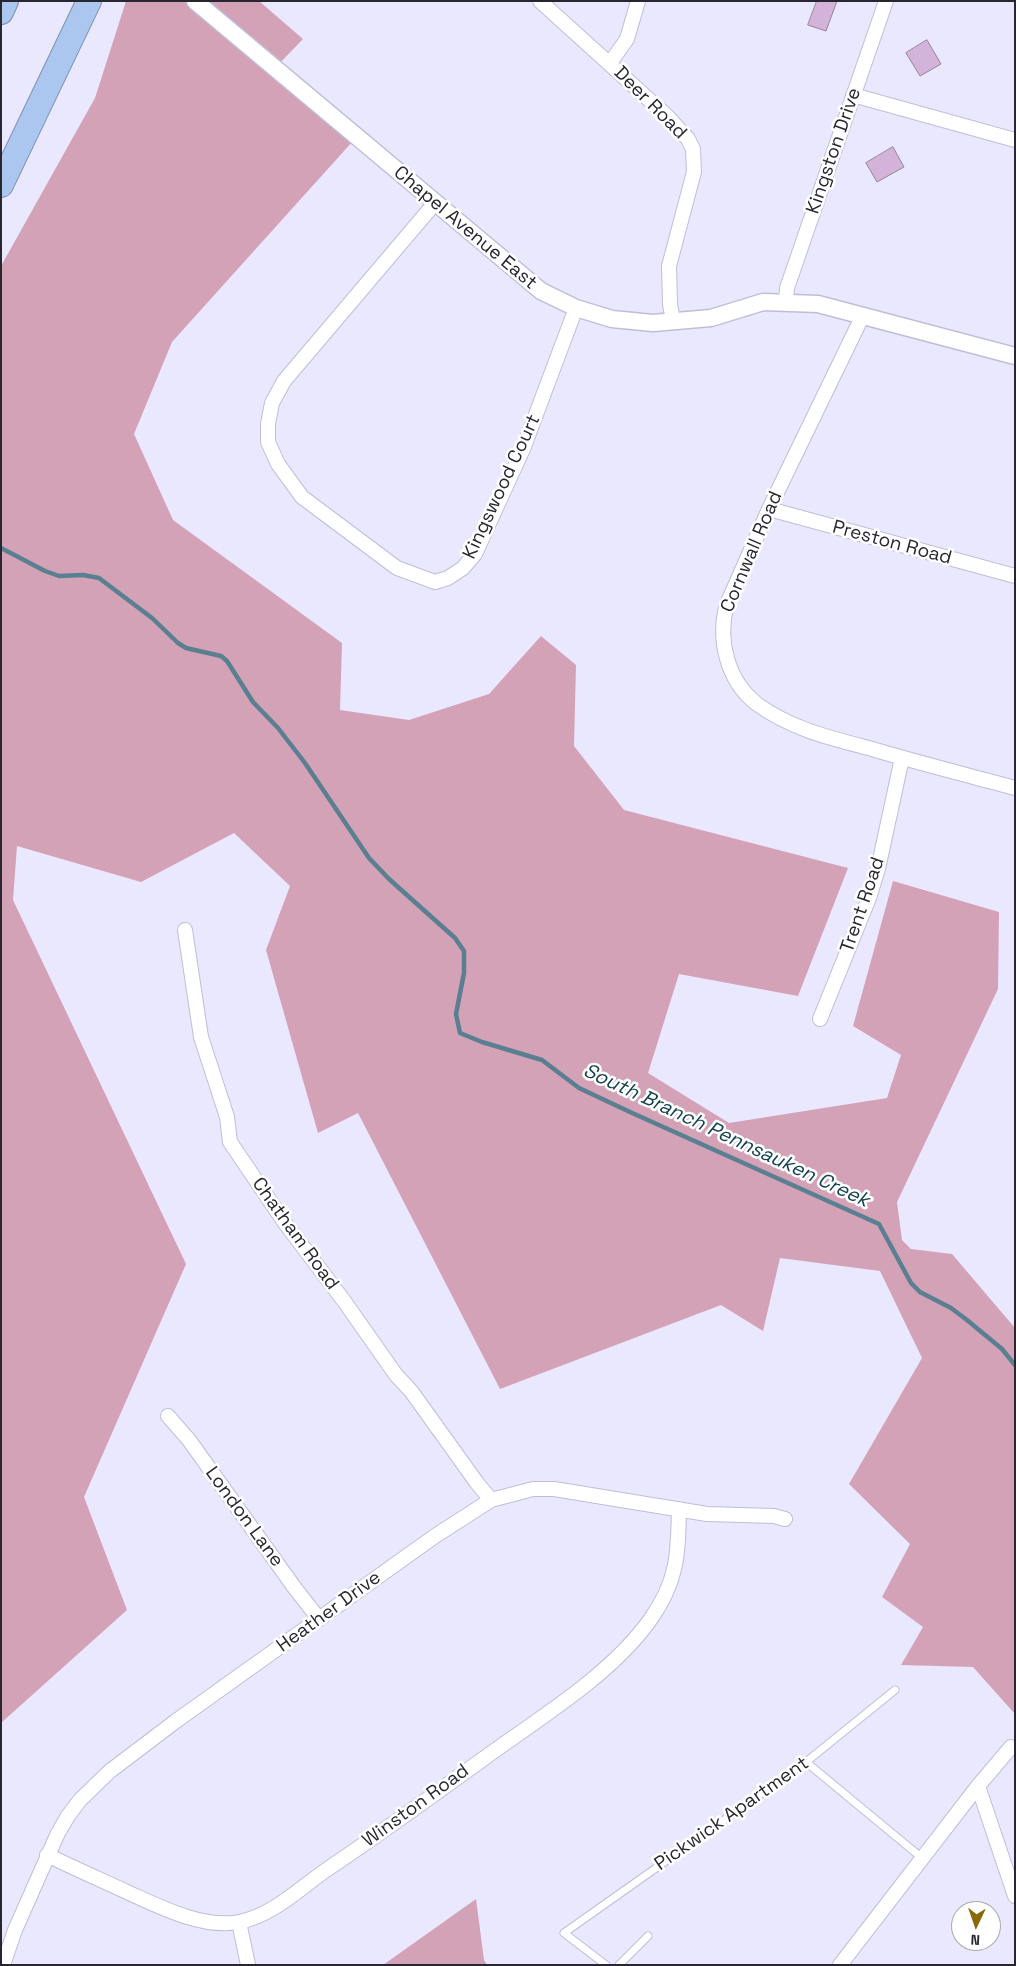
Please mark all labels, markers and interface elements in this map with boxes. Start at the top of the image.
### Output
street label: Deer Road [609,62,691,144]
street label: Kingston Drive [802,85,866,217]
street label: Chapel Avenue East [389,161,541,295]
street label: Kingswood Court [458,411,546,563]
street label: Cornwall Road [716,488,788,616]
street label: Preston Road [830,516,954,570]
street label: Trent Road [836,854,890,956]
water label: South Branch Pennsauken Creek [579,1059,873,1213]
street label: Chatham Road [247,1173,343,1295]
street label: London Lane [200,1462,288,1572]
street label: Heather Drive [272,1567,386,1657]
street label: Pickwick Apartment [651,1752,813,1876]
street label: Winston Road [358,1760,474,1852]
north arrow [951,1901,1001,1951]
text: N [970,1931,980,1949]

